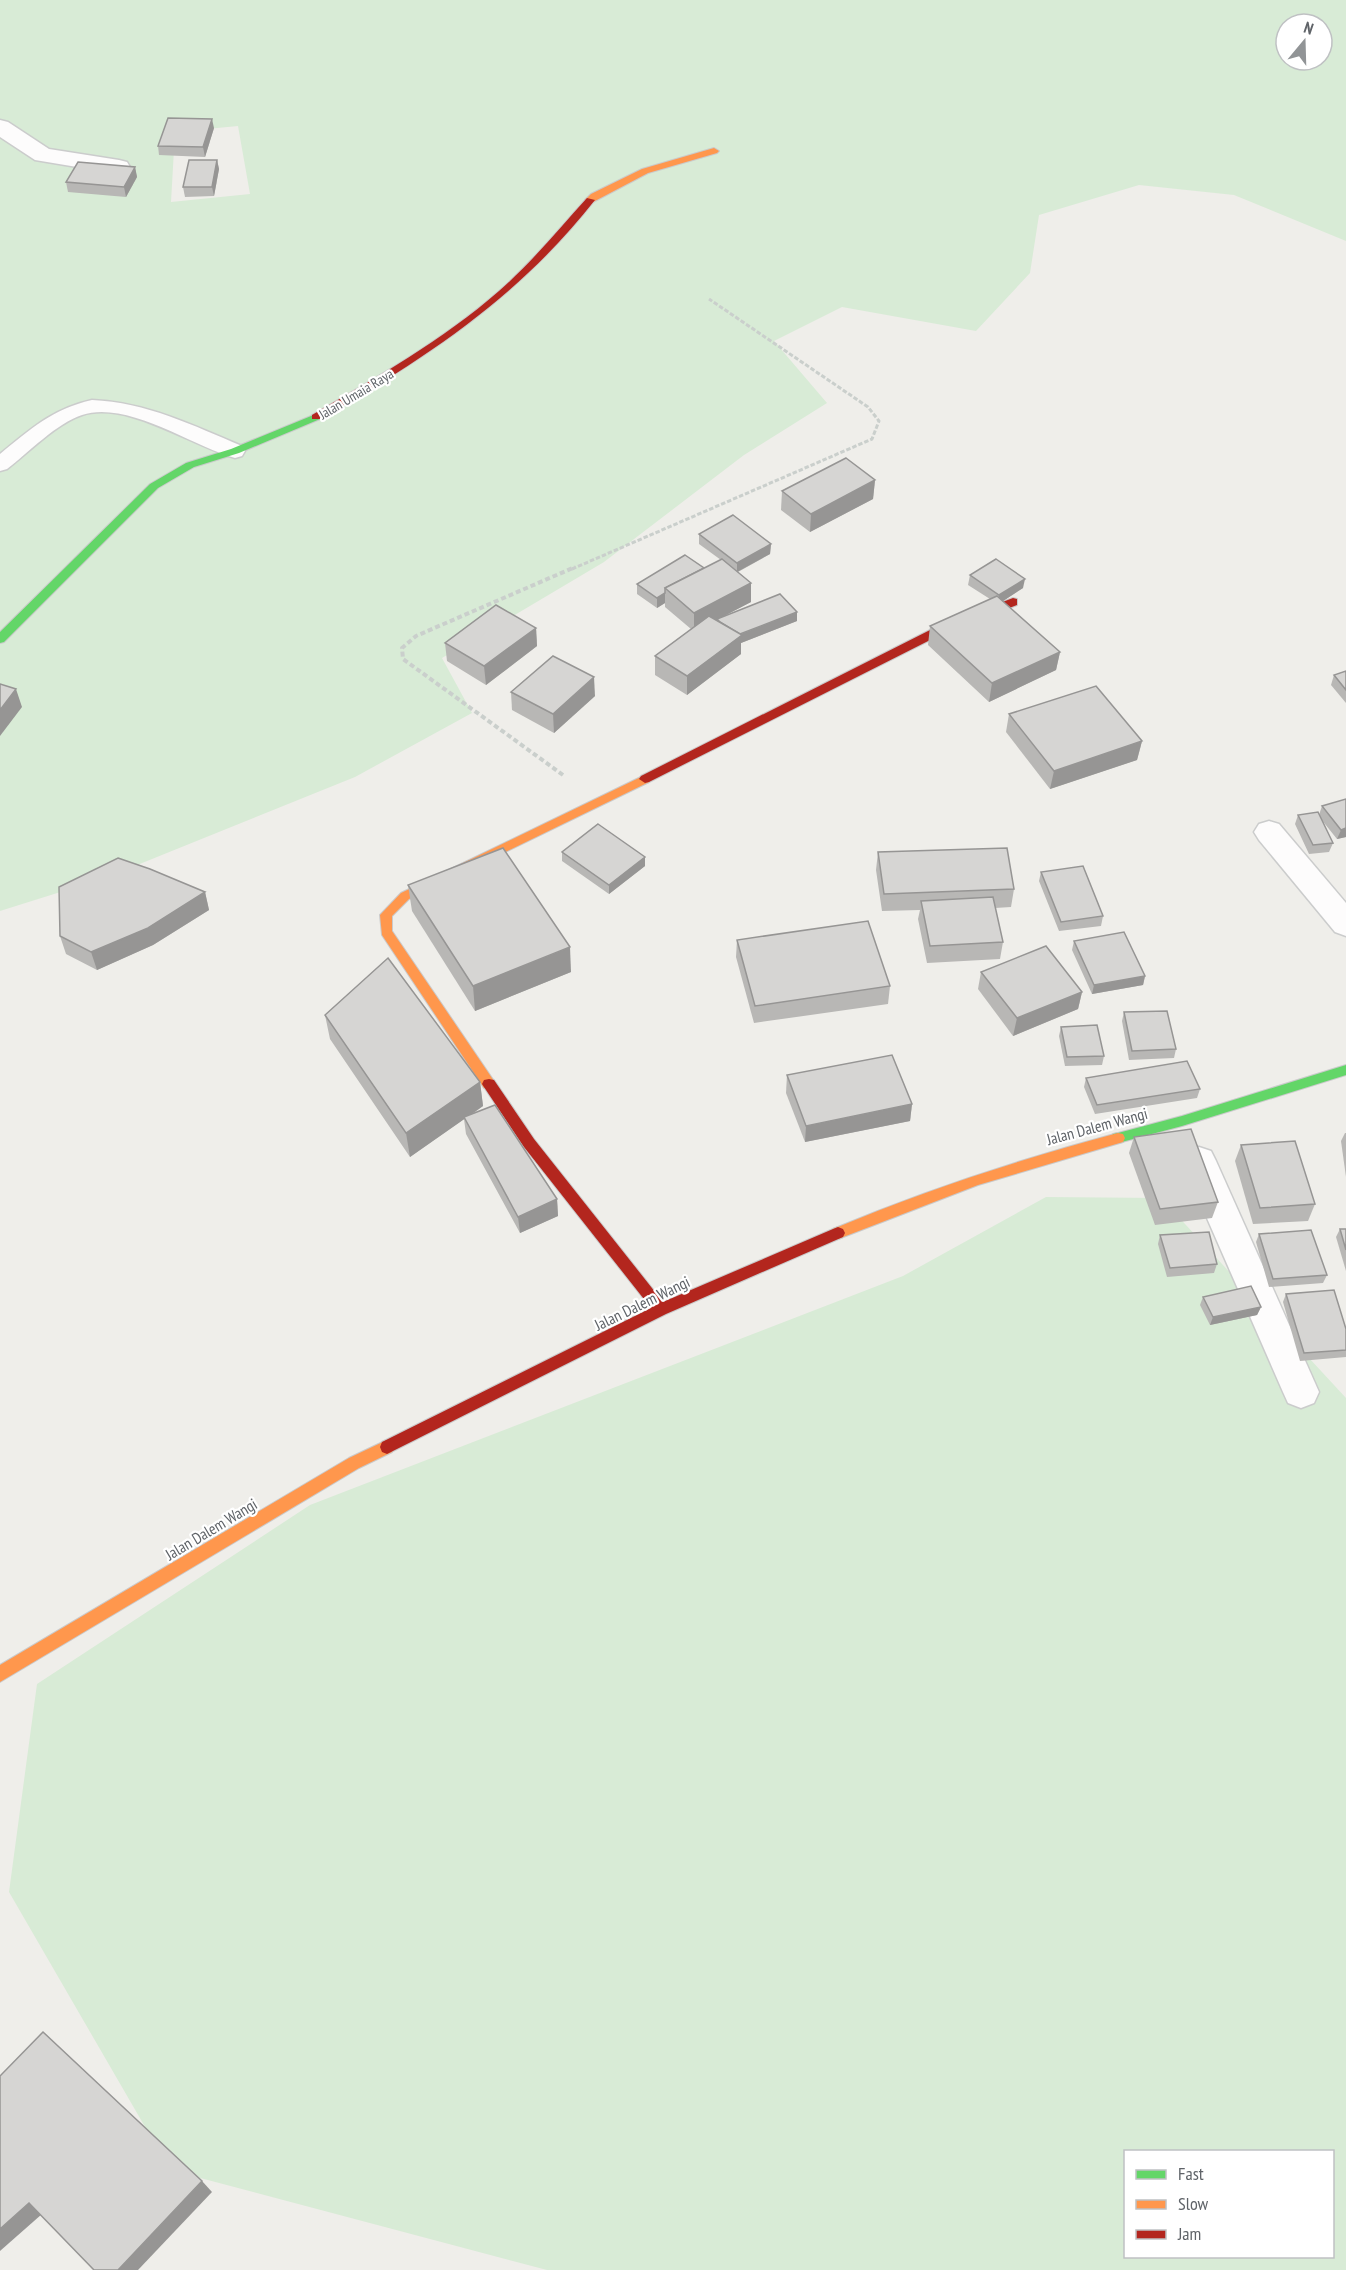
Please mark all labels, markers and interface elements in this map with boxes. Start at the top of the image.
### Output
north arrow [1274,12,1334,72]
text: N [1302,17,1316,39]
street label: Jalan Umaia Raya [315,365,397,424]
street label: Jalan Dalem Wangi [1043,1103,1150,1149]
street label: Jalan Dalem Wangi [590,1271,693,1335]
street label: Jalan Dalem Wangi [161,1494,261,1565]
legend [1124,2150,1334,2258]
text: Fast [1178,2162,1204,2185]
text: Slow [1178,2192,1209,2215]
text: Jam [1177,2222,1201,2245]

